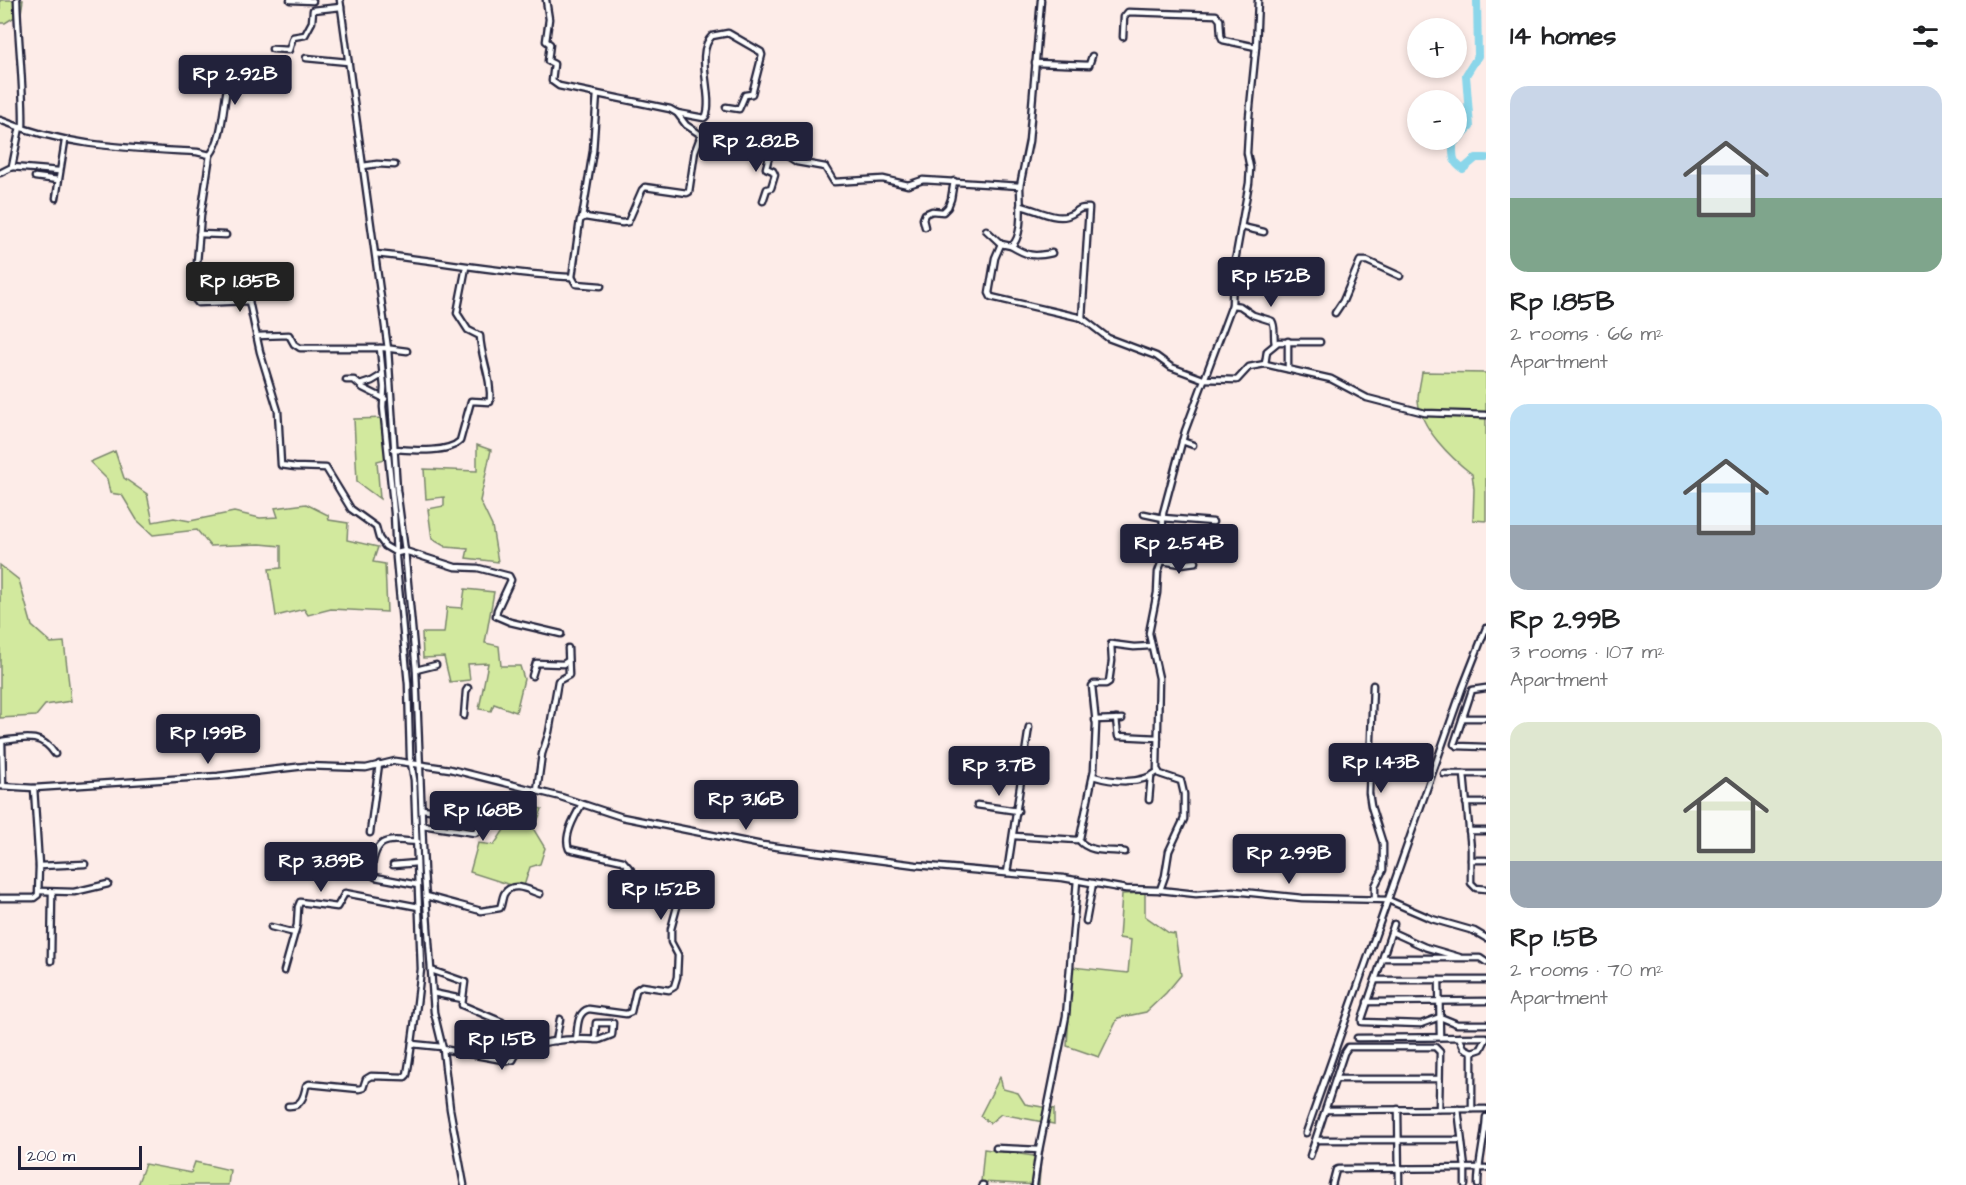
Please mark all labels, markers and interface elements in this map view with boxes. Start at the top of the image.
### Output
map controls [1407,18,1467,150]
button: + [1407,18,1467,78]
text: 14 homes [1510,18,1616,54]
icon: filters [1909,20,1942,53]
pin: Rp 2.92B [173,55,297,106]
text: Rp 2.92B [193,60,277,88]
button: − [1407,90,1467,150]
pin: Rp 2.82B [694,122,818,173]
icon: home [1672,125,1780,233]
text: Rp 2.82B [713,127,799,155]
pin: Rp 1.52B [1209,257,1333,308]
pin: Rp 1.85B [178,262,302,313]
text: Rp 1.52B [1232,262,1310,290]
text: Rp 1.85B [200,267,280,295]
text: Rp 1.85B [1510,284,1614,320]
text: 2 rooms · 66 m² [1510,320,1664,348]
text: Apartment [1510,348,1608,376]
icon: home [1672,443,1780,551]
pin: Rp 2.54B [1117,524,1241,575]
text: Rp 2.54B [1134,529,1224,557]
text: Rp 2.99B [1510,602,1620,638]
text: 3 rooms · 107 m² [1510,638,1665,666]
text: Apartment [1510,666,1608,694]
pin: Rp 1.99B [146,714,270,765]
text: Rp 1.99B [170,719,246,747]
pin: Rp 1.43B [1319,743,1443,794]
pin: Rp 3.7B [944,746,1054,797]
text: Rp 1.43B [1343,748,1419,776]
text: Rp 3.7B [963,751,1035,779]
icon: home [1672,761,1780,869]
pin: Rp 3.16B [684,780,808,831]
text: Rp 3.16B [708,785,784,813]
pin: Rp 1.68B [421,791,545,842]
text: Rp 1.68B [444,796,522,824]
pin: Rp 2.99B [1227,834,1351,885]
text: Rp 2.99B [1247,839,1331,867]
pin: Rp 3.89B [259,842,383,893]
text: Rp 3.89B [279,847,363,875]
pin: Rp 1.52B [599,870,723,921]
text: Rp 1.52B [622,875,700,903]
text: Rp 1.5B [1510,920,1597,956]
text: 2 rooms · 70 m² [1510,956,1663,984]
text: Apartment [1510,984,1608,1012]
pin: Rp 1.5B [447,1020,557,1071]
text: Rp 1.5B [468,1025,536,1053]
scale bar [18,1143,142,1170]
text: 200 m [27,1145,75,1167]

